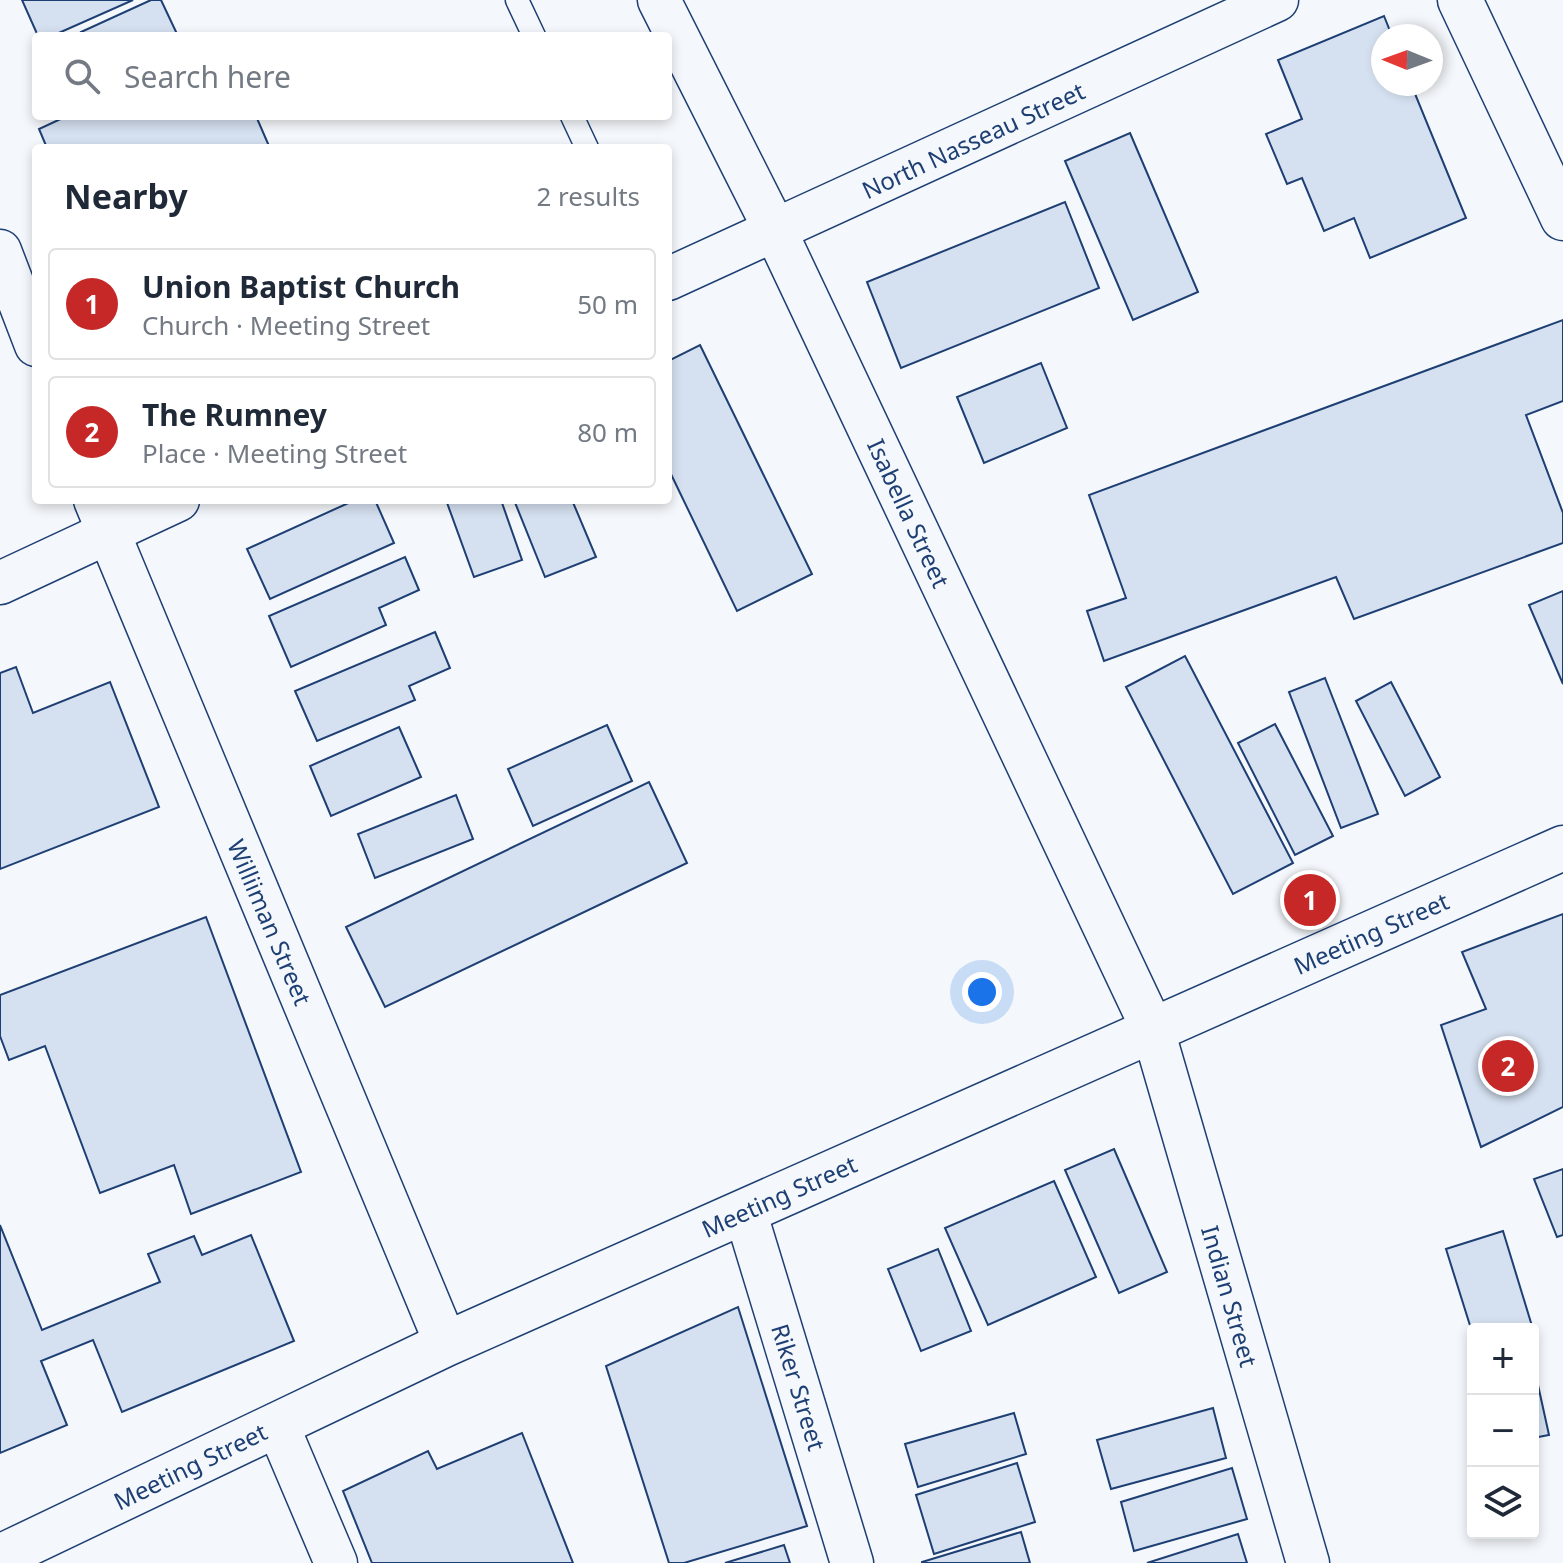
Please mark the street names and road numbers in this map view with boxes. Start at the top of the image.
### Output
street label: North Nasseau Street [856,74,1090,206]
street label: Isabella Street [860,433,958,593]
street label: Williiman Street [220,834,320,1010]
street label: Meeting Street [1288,884,1454,982]
street label: Meeting Street [696,1147,862,1245]
street label: Indian Street [1194,1222,1266,1371]
street label: Riker Street [764,1320,834,1455]
street label: Meeting Street [108,1415,272,1517]

